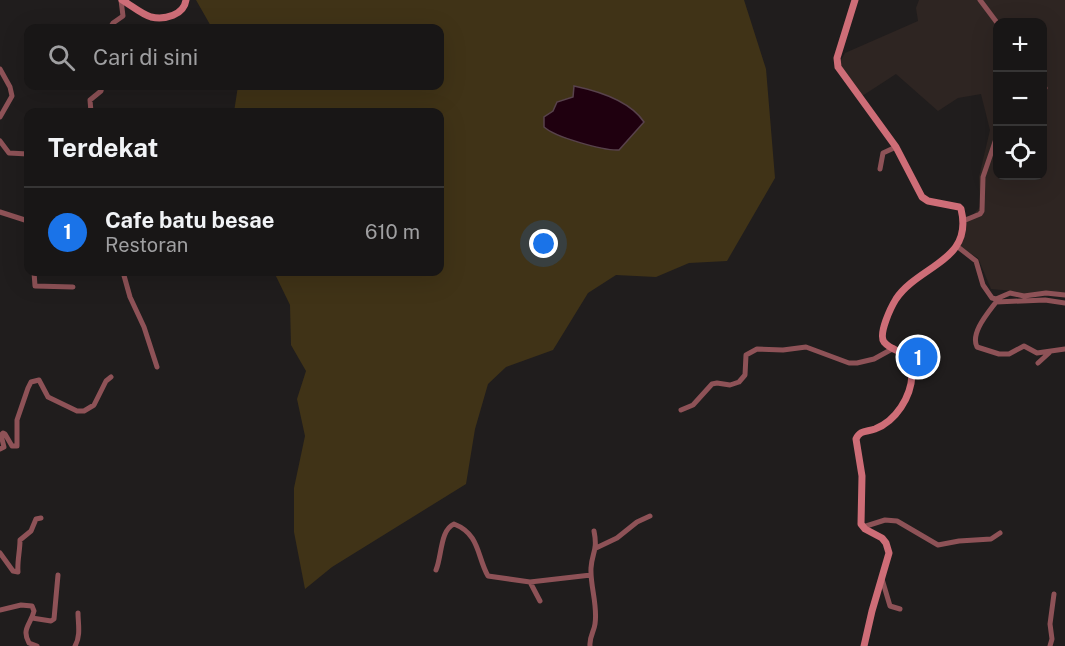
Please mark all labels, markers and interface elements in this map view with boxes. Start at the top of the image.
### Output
map controls [993,18,1047,180]
button: + [993,18,1047,72]
search box [24,24,444,90]
icon: search [45,41,78,74]
text: Cari di sini [93,44,198,70]
button: − [993,72,1047,126]
button: locate [993,126,1047,180]
text: Terdekat [48,132,158,163]
text: Cafe batu besae [105,207,274,233]
text: 1 [63,220,72,244]
text: 610 m [365,220,420,244]
your location [529,229,558,258]
text: Restoran [105,233,188,257]
pin: 1 [898,334,938,380]

